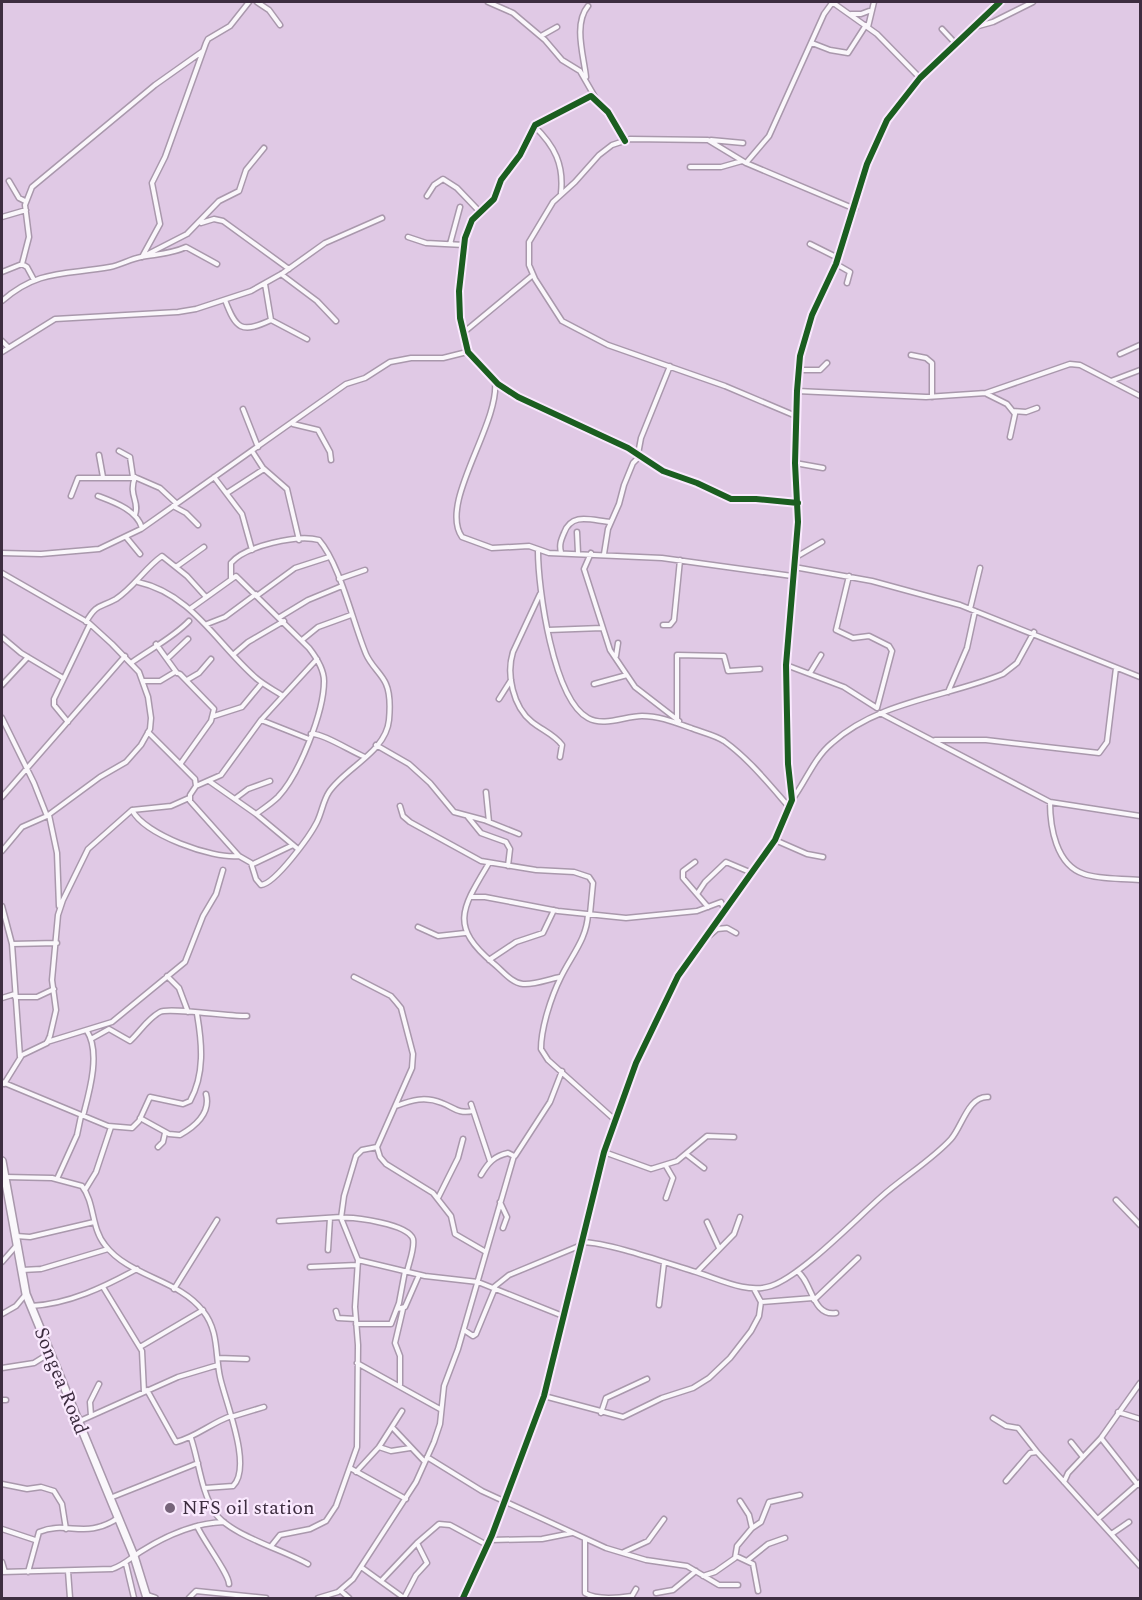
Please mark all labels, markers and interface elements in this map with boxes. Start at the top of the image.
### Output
street label: Songea Road [26,1323,96,1439]
place label: NFS oil station [182,1493,315,1523]
marker: NFS oil station [163,1501,177,1515]

